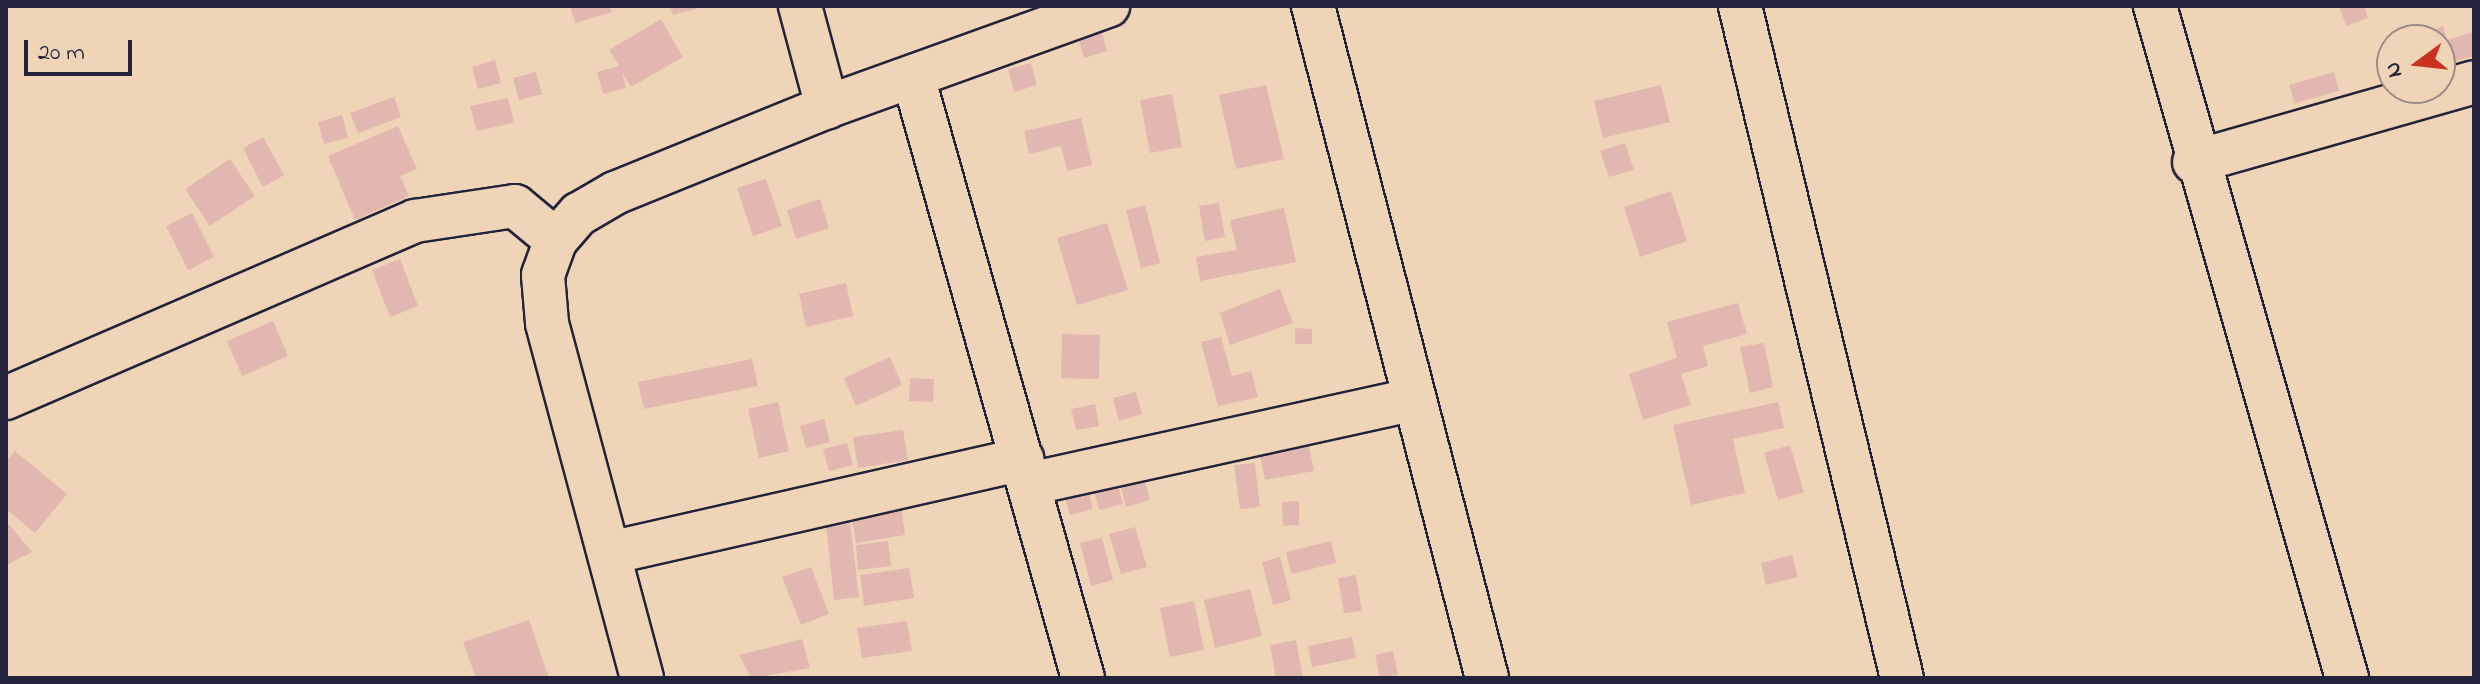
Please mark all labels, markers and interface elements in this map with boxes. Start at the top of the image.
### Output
scale bar [28,24,136,74]
north arrow [2376,24,2456,104]
text: 20 m [38,36,85,71]
text: N [2377,58,2412,81]

